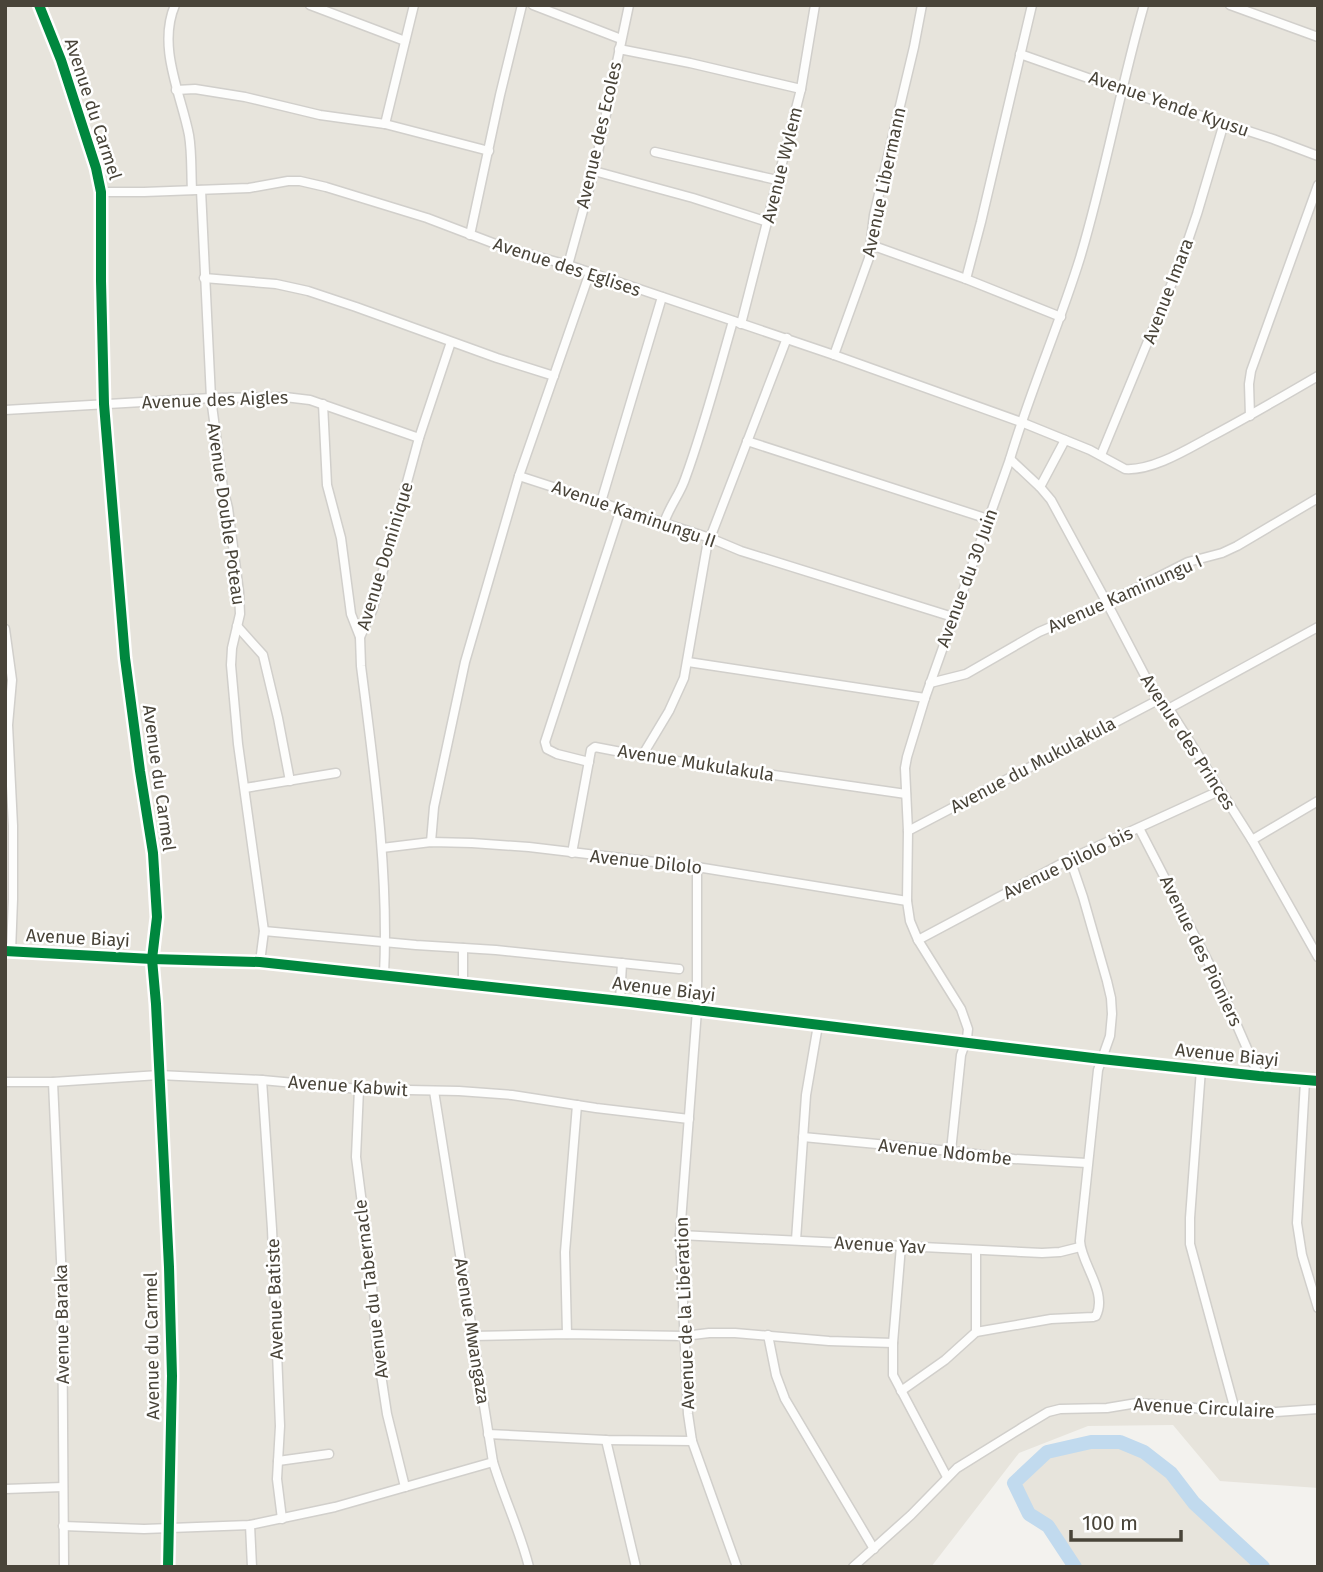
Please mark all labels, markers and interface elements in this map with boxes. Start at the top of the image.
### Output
street label: Avenue du Carmel [60,35,126,183]
street label: Avenue des Ecoles [571,60,627,210]
street label: Avenue Yende Kyusu [1086,66,1252,142]
street label: Avenue Wylem [757,105,807,225]
street label: Avenue Libermann [857,105,911,259]
street label: Avenue des Eglises [490,233,644,301]
street label: Avenue Imara [1138,235,1198,347]
street label: Avenue des Aigles [141,386,289,414]
street label: Avenue Double Poteau [202,421,250,607]
street label: Avenue Kaminungu II [549,476,719,552]
street label: Avenue Dominique [352,479,418,633]
street label: Avenue du 30 Juin [932,506,1002,650]
street label: Avenue Kaminungu I [1044,550,1206,638]
street label: Avenue des Princes [1136,670,1240,814]
street label: Avenue du Carmel [138,703,180,853]
street label: Avenue du Mukulakula [947,712,1119,818]
street label: Avenue Mukulakula [616,740,776,786]
street label: Avenue Dilolo bis [1000,822,1136,904]
street label: Avenue Dilolo [589,845,703,879]
street label: Avenue des Pioniers [1155,872,1247,1030]
street label: Avenue Biayi [25,924,131,952]
street label: Avenue Biayi [611,972,717,1006]
street label: Avenue Biayi [1174,1039,1280,1071]
street label: Avenue Kabwit [287,1071,409,1101]
street label: Avenue Ndombe [877,1134,1013,1170]
street label: Avenue du Tabernacle [349,1198,393,1380]
street label: Avenue de la Libération [671,1216,699,1410]
street label: Avenue Yav [834,1232,926,1258]
street label: Avenue Batiste [262,1238,288,1360]
street label: Avenue Mwangaza [450,1256,494,1406]
street label: Avenue Baraka [50,1264,74,1384]
street label: Avenue du Carmel [140,1272,164,1420]
street label: Avenue Circulaire [1133,1393,1275,1423]
scale bar [1071,1498,1181,1542]
text: 100 m [1082,1510,1138,1536]

